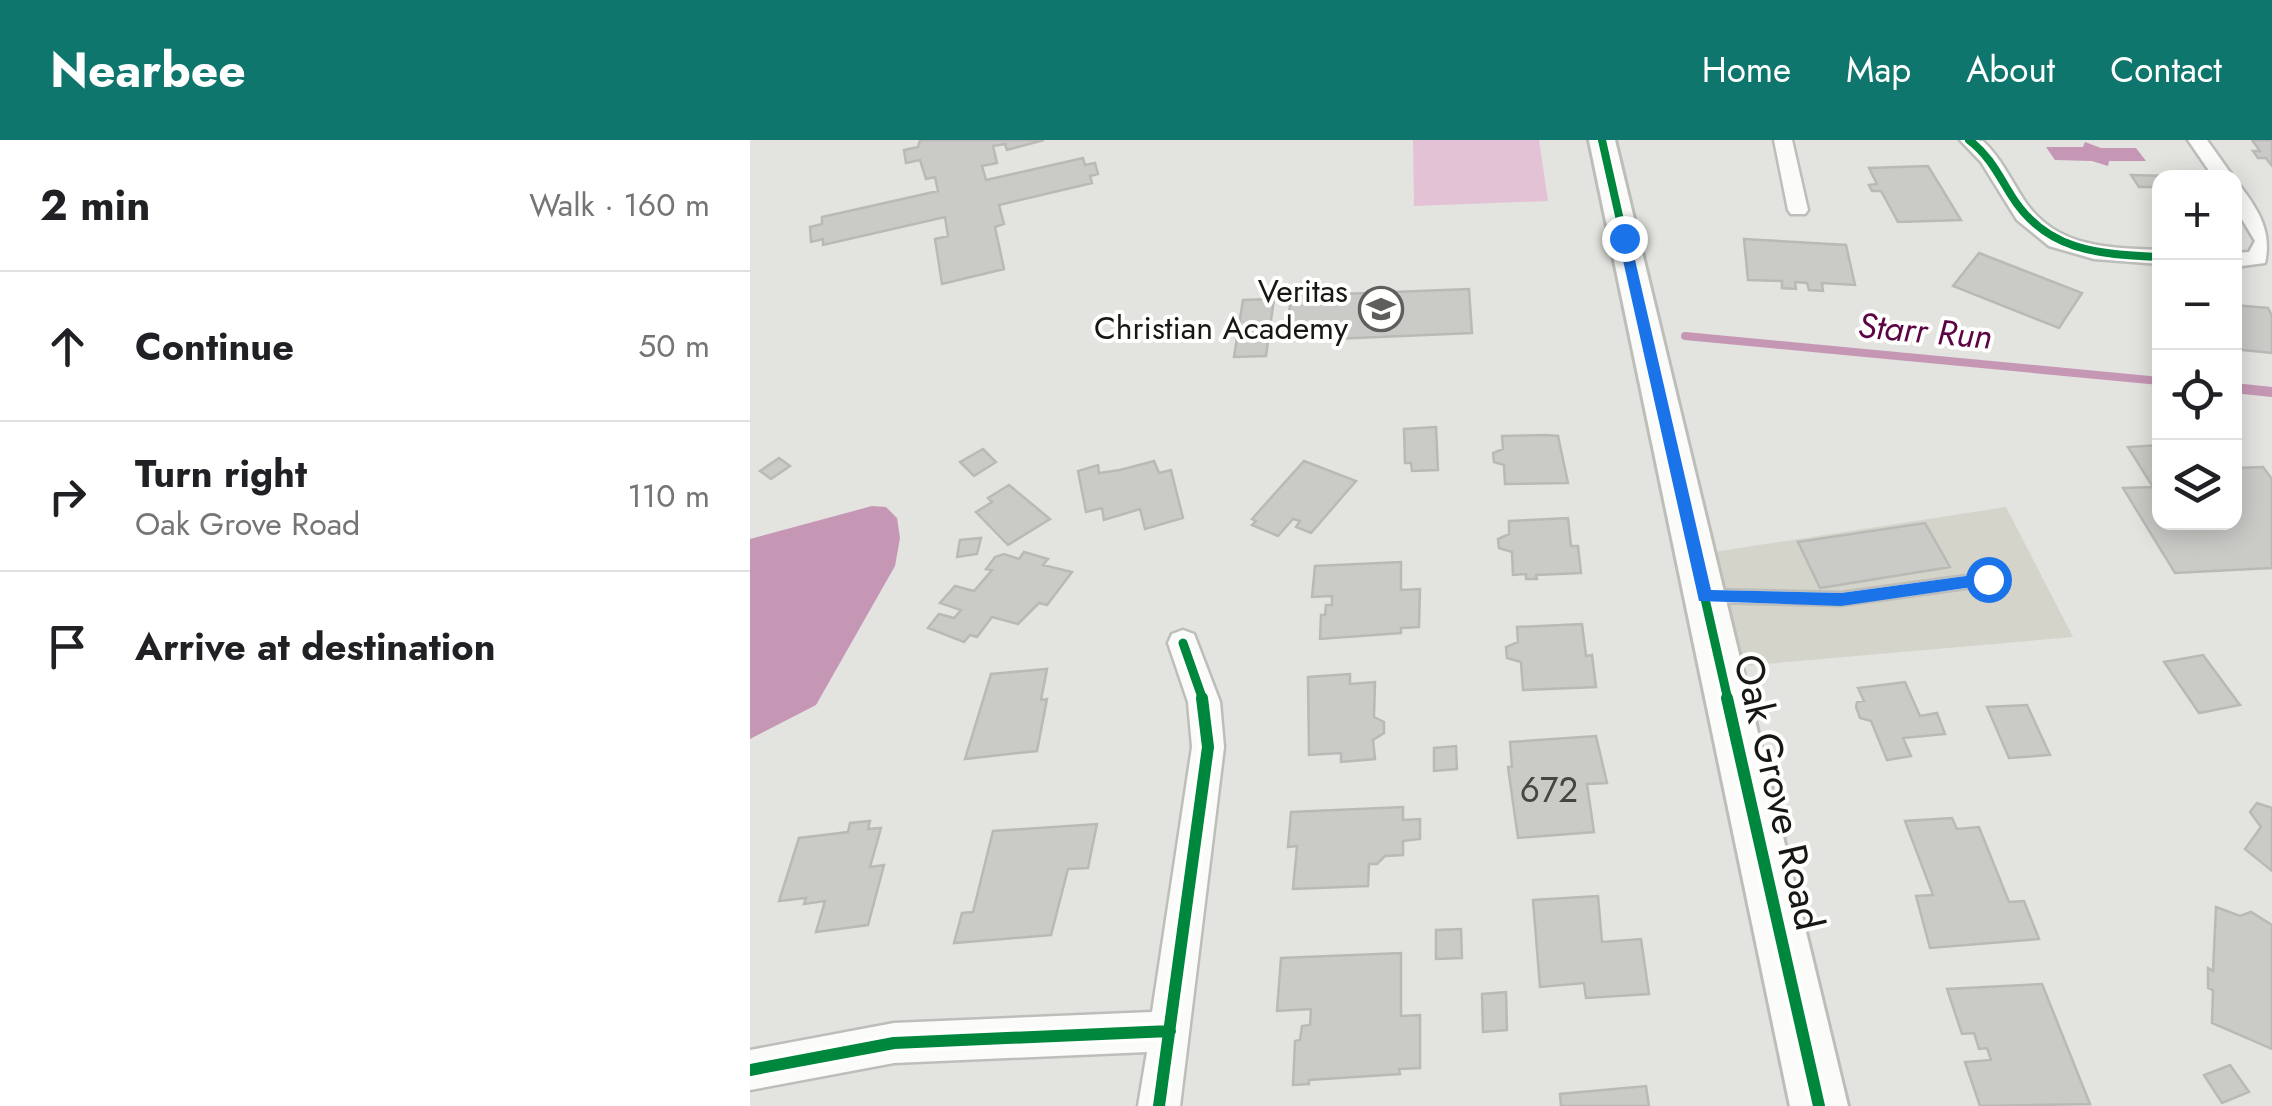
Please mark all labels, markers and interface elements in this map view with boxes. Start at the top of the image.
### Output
text: Nearbee [50,36,246,105]
text: Home [1702,45,1791,95]
text: Map [1846,45,1911,95]
text: About [1966,45,2055,95]
text: Contact [2110,45,2222,95]
map controls [2152,170,2242,530]
button: + [2152,170,2242,260]
text: 2 min [40,175,150,236]
text: Walk · 160 m [529,182,710,228]
route end [1602,216,1648,262]
button: − [2152,260,2242,350]
place label: Veritas Christian Academy [1094,268,1349,351]
school or university icon: Veritas Christian Academy [1358,286,1404,332]
water label: Starr Run [1856,300,1994,362]
icon: ahead [40,319,95,374]
text: Continue [135,319,294,374]
text: 50 m [638,323,710,369]
button: locate [2152,350,2242,440]
button: layers [2152,440,2242,530]
text: Turn right [135,446,307,501]
icon: right [40,469,95,524]
text: 110 m [627,473,710,519]
text: Oak Grove Road [135,501,360,547]
route start [1966,557,2012,603]
icon: arrive [40,619,95,674]
text: Arrive at destination [135,619,496,674]
street label: Oak Grove Road [1719,648,1839,936]
house number: 672 [1520,765,1578,815]

